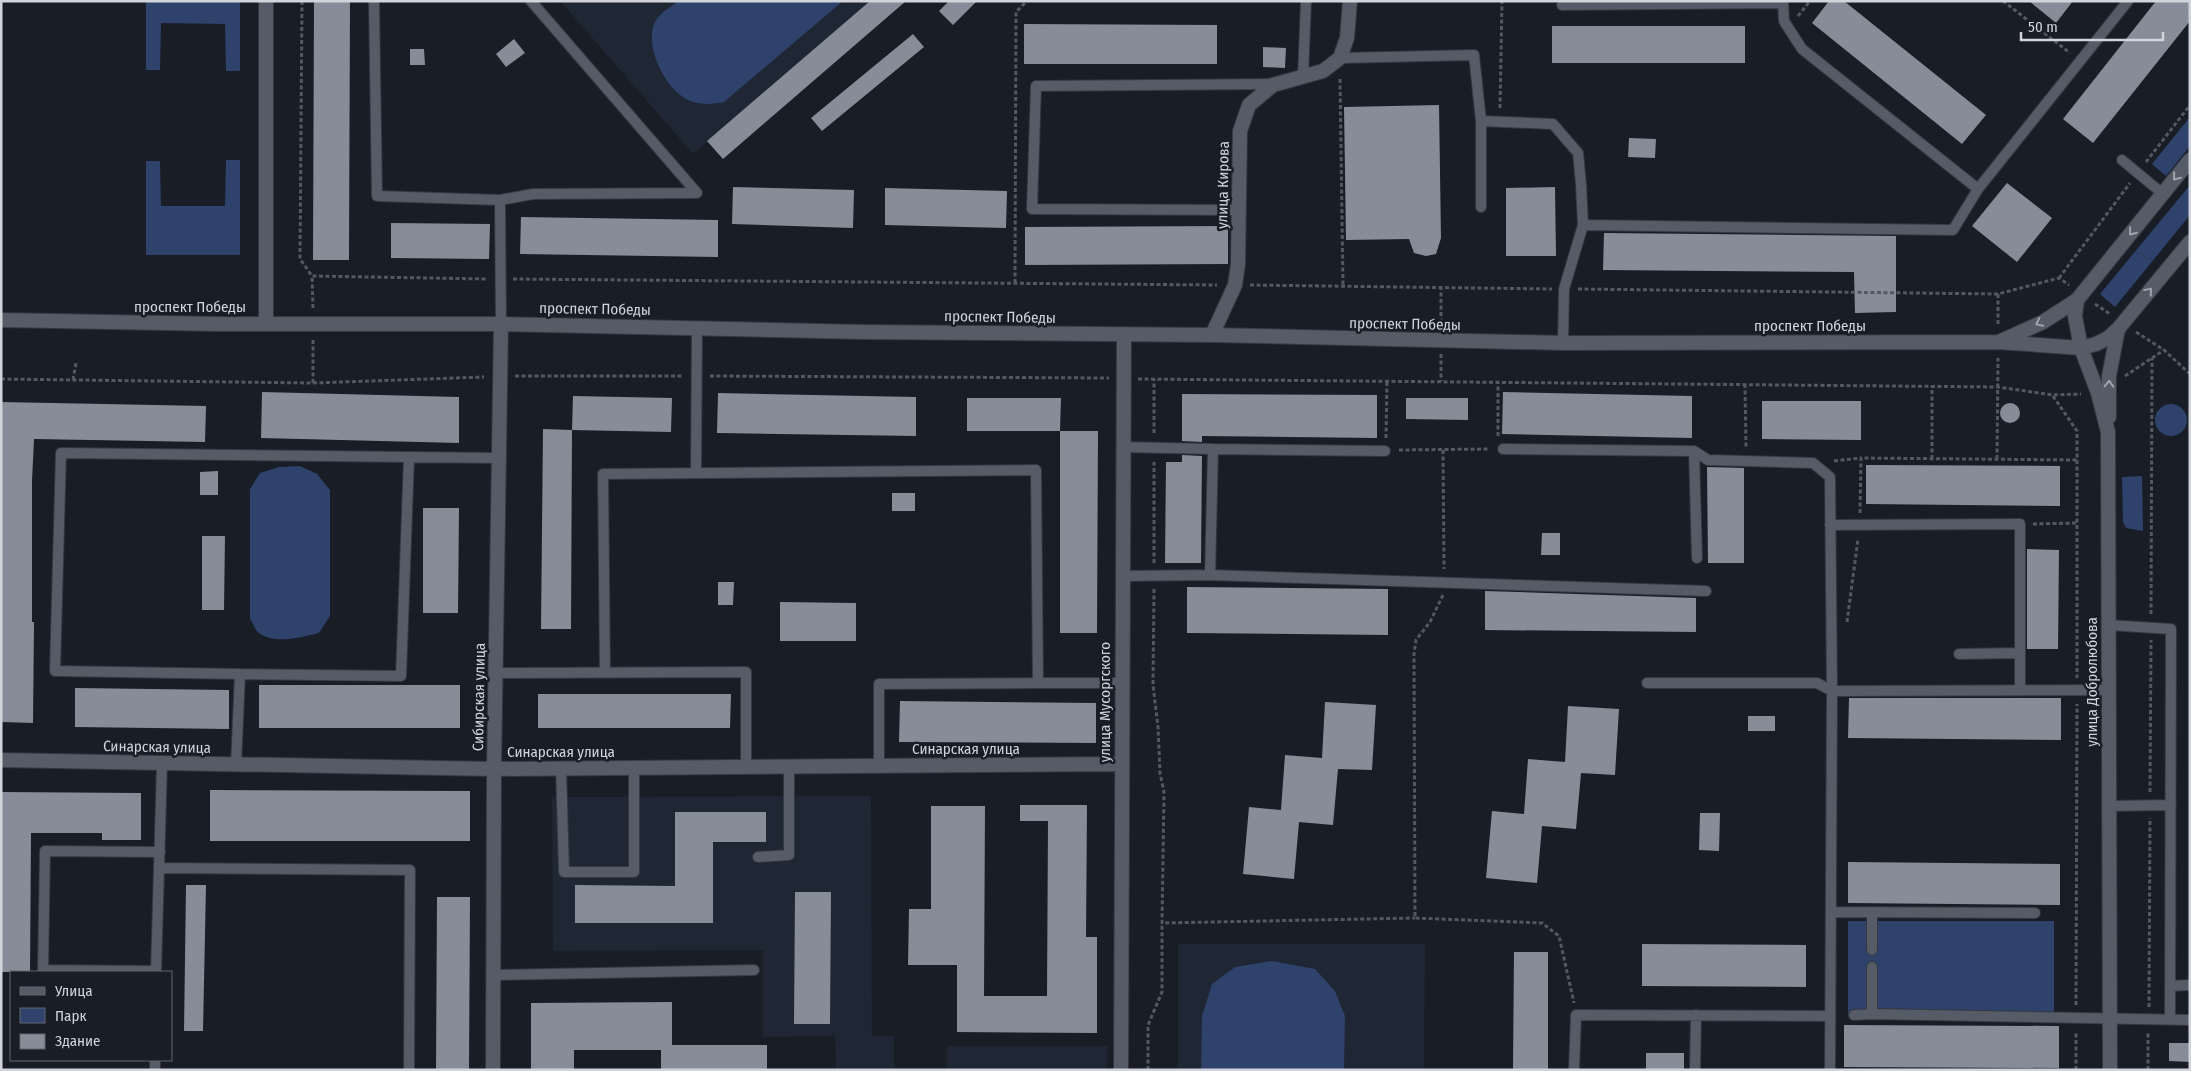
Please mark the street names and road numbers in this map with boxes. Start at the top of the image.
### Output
street label: улица Кирова [1213,141,1233,229]
street label: проспект Победы [134,298,246,316]
street label: проспект Победы [539,299,651,319]
street label: проспект Победы [944,307,1056,327]
street label: проспект Победы [1349,314,1461,334]
street label: проспект Победы [1754,317,1866,335]
street label: улица Добролюбова [2083,617,2101,747]
street label: улица Мусоргского [1096,642,1114,762]
street label: Сибирская улица [469,643,489,751]
street label: Синарская улица [103,737,211,757]
street label: Синарская улица [912,740,1020,758]
street label: Синарская улица [507,743,615,761]

